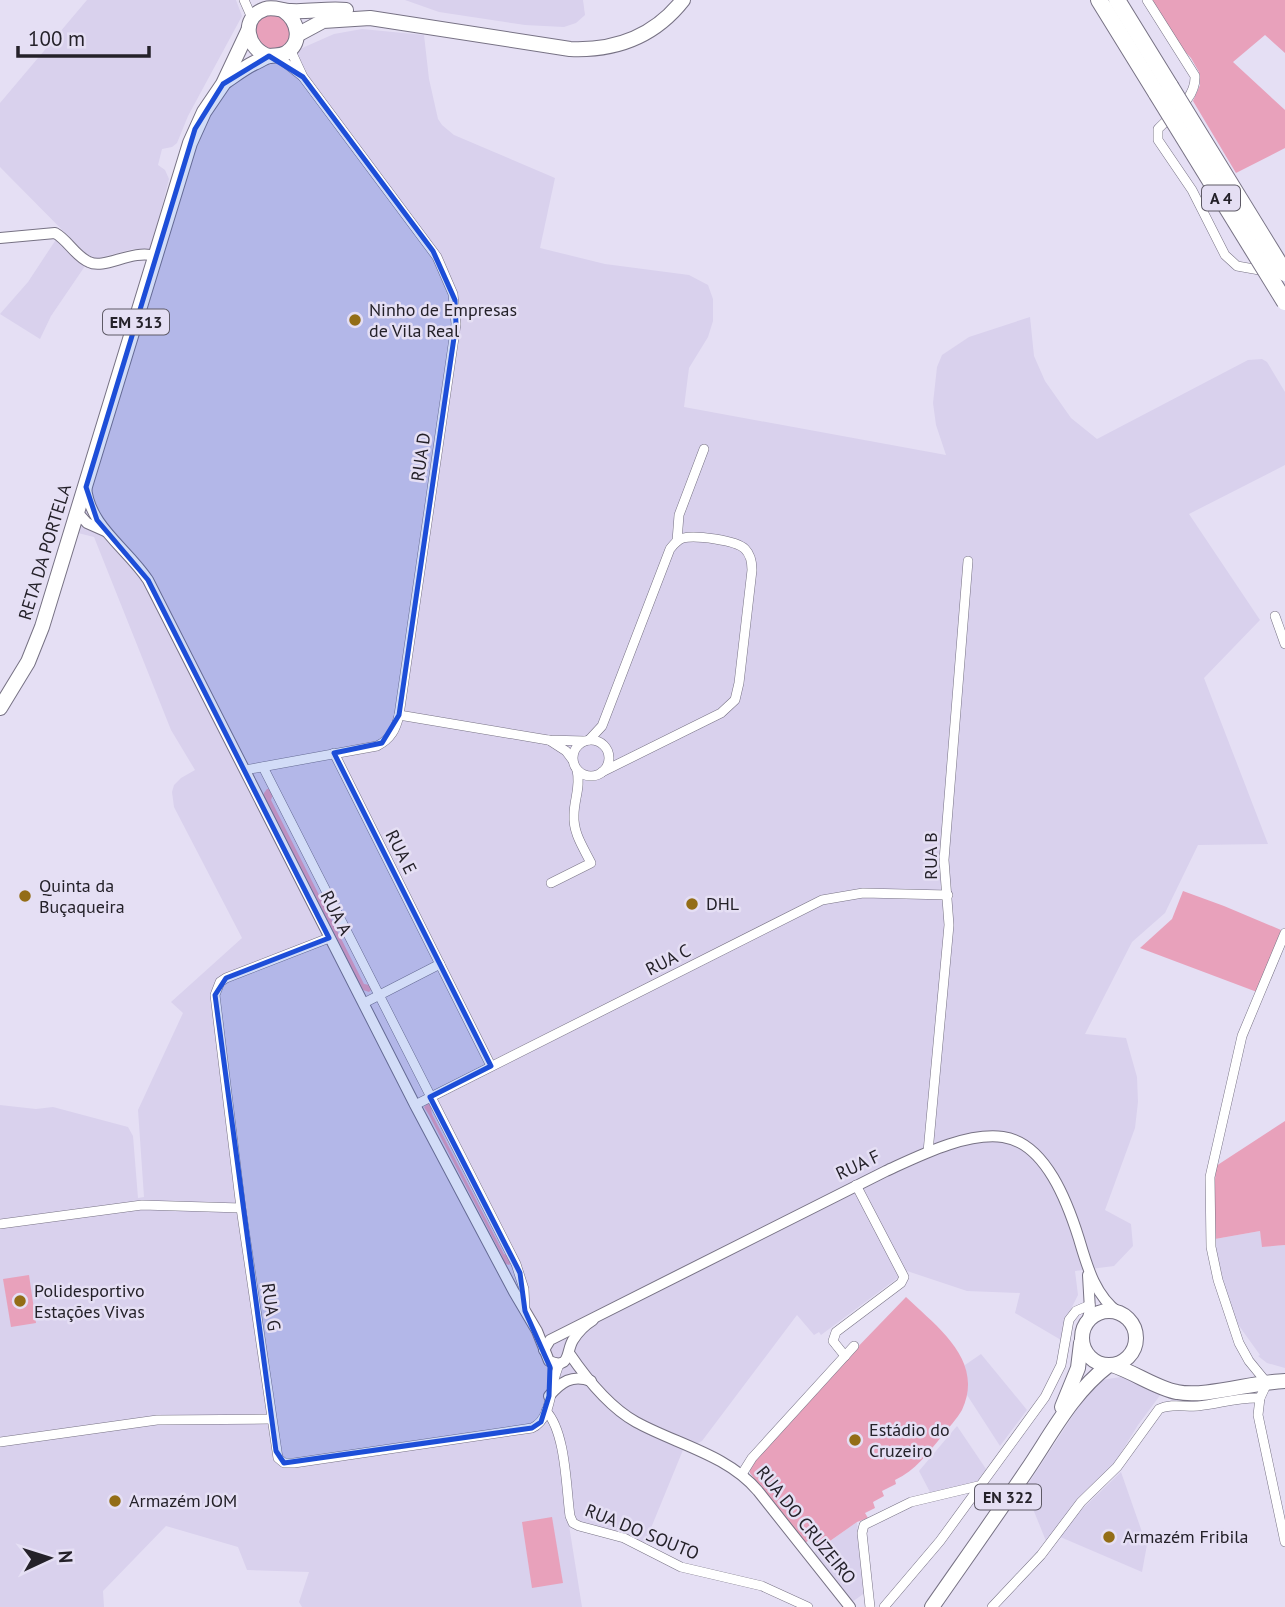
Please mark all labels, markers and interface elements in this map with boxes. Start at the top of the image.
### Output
scale bar [18,14,149,58]
text: 100 m [28,25,85,52]
road number: A 4 [1202,186,1240,210]
place label: Ninho de Empresas de Vila Real [369,298,517,342]
road number: EM 313 [103,310,169,334]
marker: Ninho de Empresas de Vila Real [347,312,363,328]
street label: RUA D [406,431,435,483]
street label: RETA DA PORTELA [13,481,76,623]
street label: RUA E [381,826,422,878]
street label: RUA B [919,832,942,880]
place label: Quinta da Buçaqueira [39,874,125,918]
street label: RUA A [316,887,358,939]
marker: Quinta da Buçaqueira [17,888,33,904]
place label: DHL [706,892,739,915]
marker: DHL [684,896,700,912]
street label: RUA C [641,939,694,981]
street label: RUA F [832,1144,884,1185]
place label: Polidesportivo Estações Vivas [34,1279,145,1323]
street label: RUA G [257,1282,286,1332]
marker: Polidesportivo Estações Vivas [12,1293,28,1309]
place label: Estádio do Cruzeiro [869,1418,950,1462]
marker: Estádio do Cruzeiro [847,1432,863,1448]
street label: RUA DO CRUZEIRO [752,1461,861,1588]
road number: EN 322 [975,1484,1041,1510]
place label: Armazém JOM [129,1489,237,1512]
marker: Armazém JOM [107,1493,123,1509]
street label: RUA DO SOUTO [582,1498,703,1565]
north arrow [14,1523,84,1593]
place label: Armazém Fribila [1123,1525,1249,1548]
marker: Armazém Fribila [1101,1529,1117,1545]
text: N [54,1550,78,1564]

